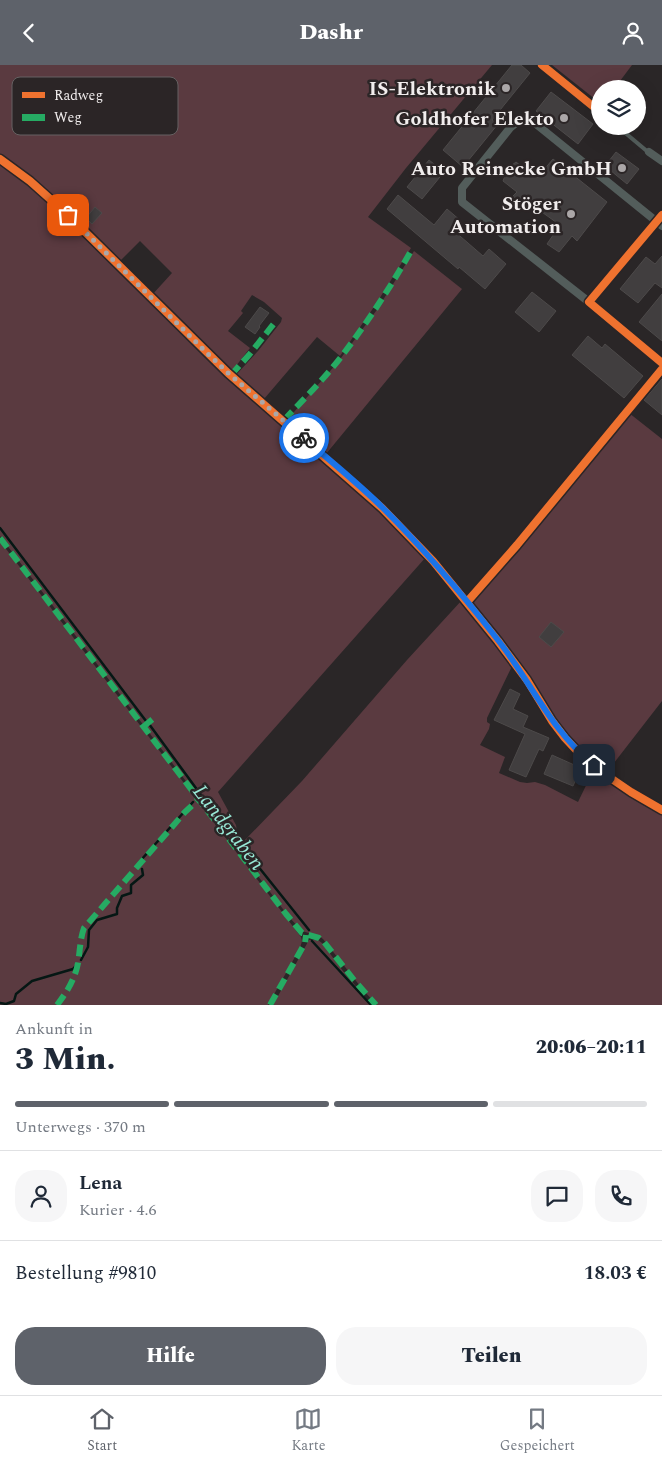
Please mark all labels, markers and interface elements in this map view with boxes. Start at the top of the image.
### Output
text: Dashr [299,16,363,49]
icon: back [15,19,43,47]
icon: person [619,19,647,47]
place label: IS-Elektronik [369,74,496,104]
legend [12,77,178,135]
map controls [591,80,646,135]
button: layers [591,80,646,135]
marker: IS-Elektronik [500,82,512,94]
text: Radweg [54,85,103,106]
place label: Goldhofer Elekto [395,104,554,134]
text: Weg [54,107,82,128]
marker: Goldhofer Elekto [558,112,570,124]
place label: Auto Reinecke GmbH [411,154,612,184]
marker: Auto Reinecke GmbH [616,162,628,174]
place label: Stöger Automation [450,189,561,242]
pin [47,194,89,236]
icon: bag [54,201,82,229]
marker: Stöger Automation [565,208,577,220]
courier [279,413,329,463]
icon: bike [290,424,318,452]
pin [573,744,615,786]
icon: home [580,751,608,779]
water label: Landgraben [184,778,272,878]
text: Ankunft in [15,1017,93,1041]
text: 20:06–20:11 [536,1033,647,1062]
text: 3 Min. [15,1035,115,1084]
text: Unterwegs · 370 m [15,1115,146,1139]
text: Lena [79,1169,122,1198]
button: person [15,1170,67,1222]
button: chat [531,1170,583,1222]
button: phone [595,1170,647,1222]
text: Kurier · 4.6 [79,1198,156,1222]
text: Bestellung #9810 [15,1259,156,1288]
text: 18.03 € [584,1259,647,1288]
button: Hilfe [15,1327,326,1385]
button: Teilen [336,1327,647,1385]
tab: Start [87,1405,117,1456]
tab: Karte [292,1405,325,1456]
tab: Gespeichert [500,1405,575,1456]

